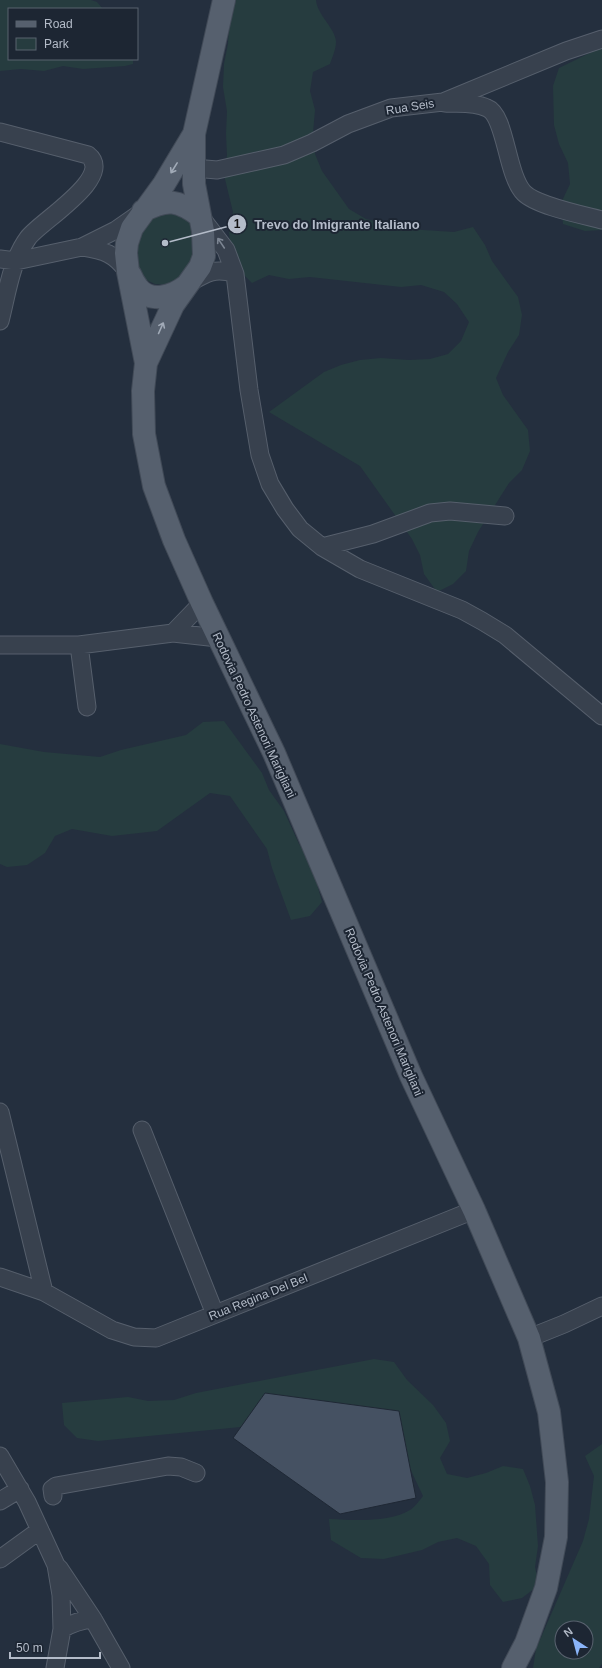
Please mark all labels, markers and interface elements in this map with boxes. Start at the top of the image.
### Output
legend [8,8,138,60]
text: Road [44,17,73,31]
text: Park [44,37,70,51]
street label: Rua Seis [385,96,435,118]
one-way arrow [170,162,178,174]
callout: Trevo do Imigrante Italiano [227,212,428,237]
text: 1 [234,217,241,231]
text: Trevo do Imigrante Italiano [254,217,420,232]
one-way arrow [217,238,225,249]
one-way arrow [158,322,165,334]
street label: Rodovia Pedro Astenori Marigliani [209,630,299,800]
street label: Rodovia Pedro Astenori Marigliani [342,926,426,1098]
street label: Rua Regina Del Bel [207,1271,309,1323]
north arrow [554,1620,594,1660]
text: N [561,1625,575,1639]
scale bar [10,1634,100,1660]
text: 50 m [16,1641,43,1655]

